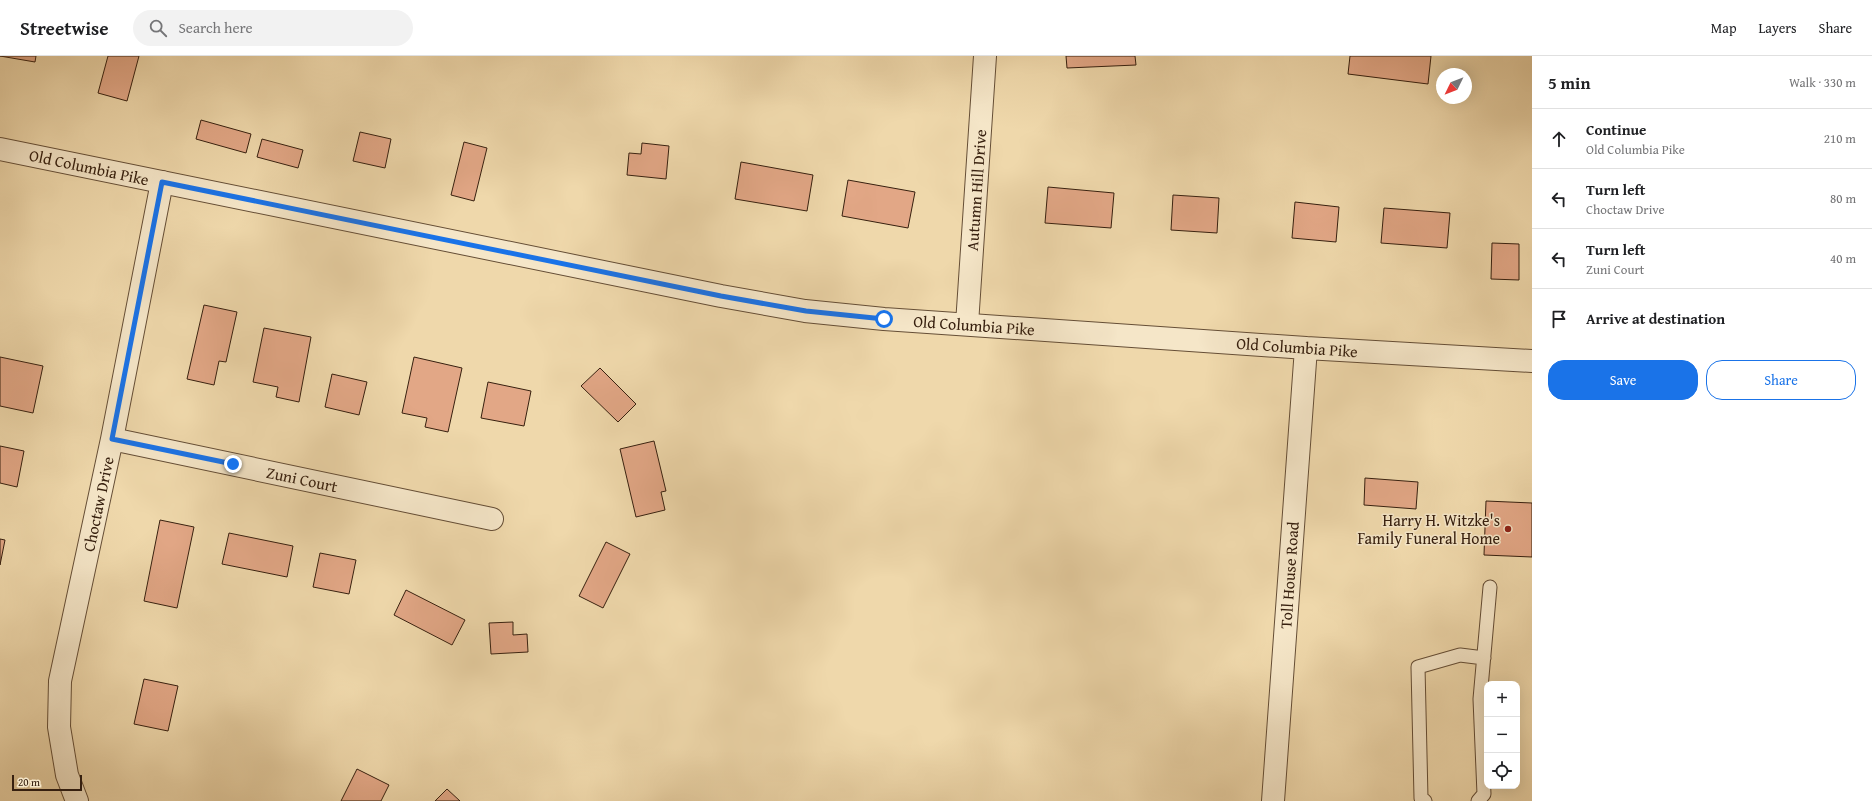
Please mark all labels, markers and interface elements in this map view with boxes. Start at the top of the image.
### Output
search box [133,10,413,46]
text: Streetwise [20,14,109,42]
icon: search [147,17,169,39]
text: Search here [179,17,253,38]
text: Map [1711,18,1737,38]
text: Layers [1759,18,1797,38]
text: Share [1819,18,1852,38]
north arrow [1436,68,1472,104]
text: 5 min [1548,70,1590,95]
text: Walk · 330 m [1789,73,1856,92]
text: Continue [1586,119,1647,140]
street label: Autumn Hill Drive [960,128,992,252]
icon: ahead [1548,128,1570,150]
text: 210 m [1824,129,1856,148]
text: Old Columbia Pike [1586,140,1685,159]
street label: Old Columbia Pike [27,143,151,191]
text: Turn left [1586,179,1645,200]
icon: left [1548,188,1570,210]
text: 80 m [1830,189,1856,208]
text: Choctaw Drive [1586,200,1665,219]
text: Turn left [1586,239,1645,260]
icon: left [1548,248,1570,270]
text: 40 m [1830,249,1856,268]
text: Zuni Court [1586,260,1644,279]
icon: arrive [1548,308,1570,330]
text: Arrive at destination [1586,308,1725,329]
street label: Old Columbia Pike [912,309,1036,341]
route start [875,310,893,328]
street label: Old Columbia Pike [1235,331,1359,363]
button: Save [1548,360,1698,400]
button: Share [1706,360,1856,400]
street label: Choctaw Drive [76,454,120,554]
route end [224,455,242,473]
street label: Zuni Court [264,460,340,498]
place label: Harry H. Witzke's Family Funeral Home [1357,508,1500,550]
street label: Toll House Road [1273,520,1305,629]
marker: Harry H. Witzke's Family Funeral Home [1503,524,1513,534]
map controls [1484,681,1520,789]
button: + [1484,681,1520,717]
button: − [1484,717,1520,753]
button: locate [1484,753,1520,789]
scale bar [12,773,82,792]
text: 20 m [18,774,40,790]

